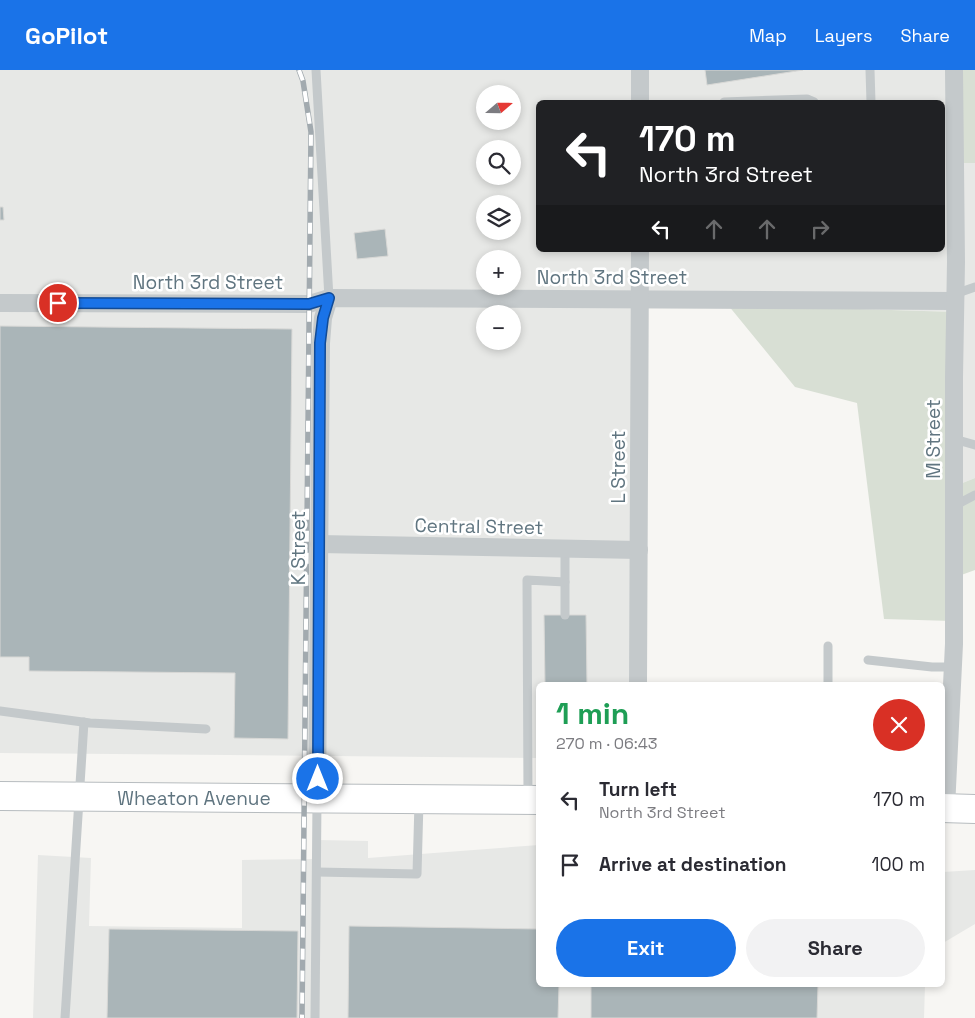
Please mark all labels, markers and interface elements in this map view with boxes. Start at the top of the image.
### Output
text: GoPilot [25,20,108,51]
text: Map [749,24,787,47]
text: Layers [815,24,872,47]
text: Share [900,24,950,47]
north arrow [476,85,521,130]
map controls [476,85,521,350]
text: 170 m [639,117,736,161]
icon: left [556,120,621,185]
button: search [476,140,521,185]
text: North 3rd Street [639,160,813,188]
button: layers [476,195,521,240]
icon: left [647,215,675,243]
icon: ahead [700,215,728,243]
icon: ahead [753,215,781,243]
icon: right [806,215,834,243]
button: + [476,250,521,295]
street label: North 3rd Street [537,265,687,290]
street label: North 3rd Street [133,270,283,295]
pin [37,282,79,324]
icon: arrive [44,289,72,317]
button: − [476,305,521,350]
street label: M Street [921,399,946,479]
street label: L Street [606,431,631,503]
street label: K Street [286,511,311,585]
street label: Central Street [414,513,544,540]
text: 1 min [556,694,629,733]
button: close [873,699,925,751]
text: 270 m · 06:43 [556,733,658,754]
position arrow [291,752,343,804]
text: Turn left [599,777,677,802]
street label: Wheaton Avenue [117,786,271,811]
icon: left [556,786,584,814]
text: 170 m [873,787,925,812]
text: North 3rd Street [599,802,726,823]
icon: arrive [556,851,584,879]
text: Arrive at destination [599,852,787,877]
text: 100 m [871,852,925,877]
button: Exit [556,919,736,977]
button: Share [746,919,925,977]

